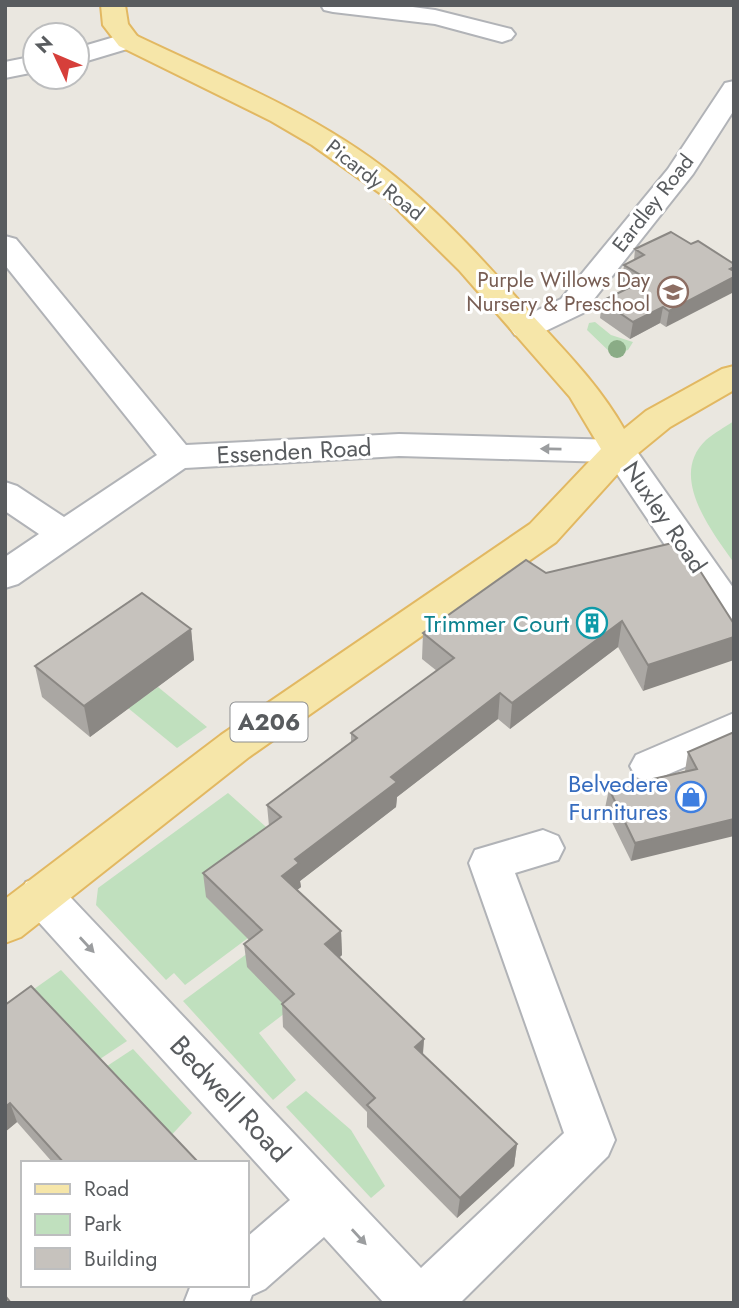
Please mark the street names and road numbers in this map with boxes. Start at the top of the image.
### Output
street label: Picardy Road [320,132,430,228]
street label: Eardley Road [605,148,701,258]
street label: Essenden Road [216,429,372,473]
street label: Nuxley Road [615,454,715,580]
road number: A206 [230,702,308,742]
street label: Bedwell Road [160,1026,300,1172]

